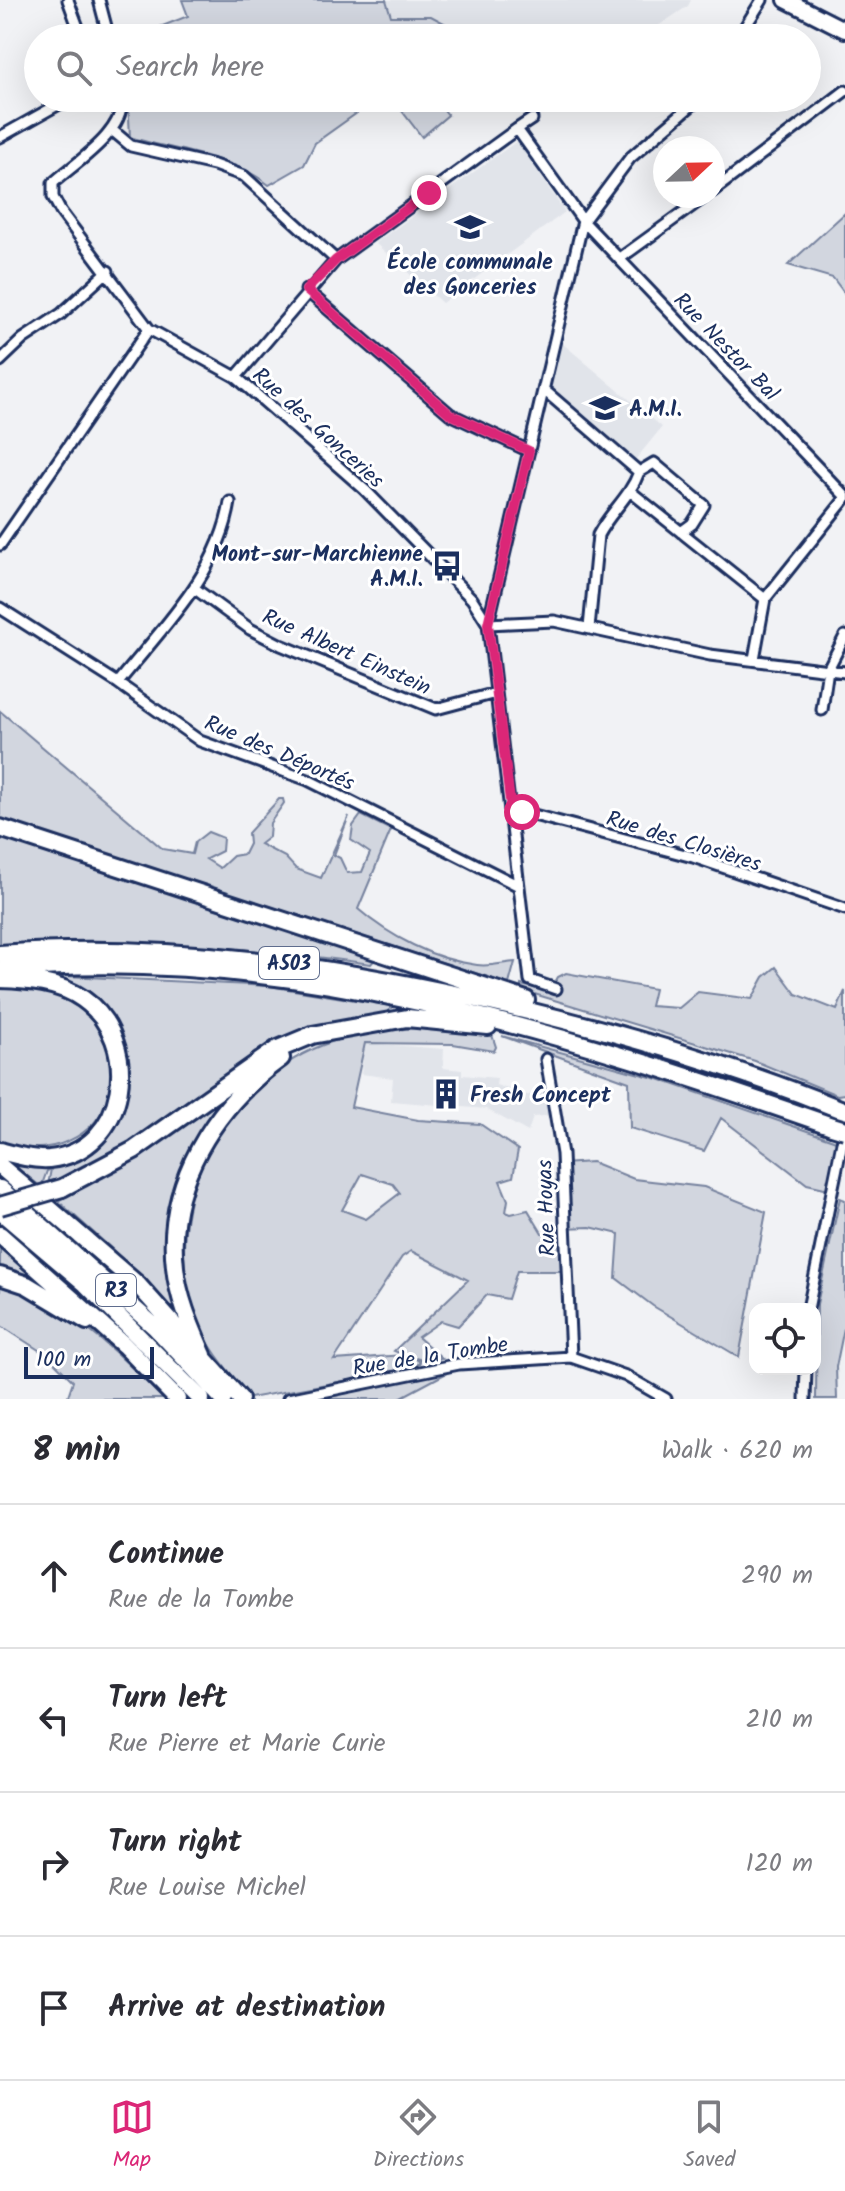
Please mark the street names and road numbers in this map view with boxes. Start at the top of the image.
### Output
street label: Rue Nestor Bal [664,285,787,411]
street label: Rue des Gonceries [243,360,392,498]
street label: Rue Albert Einstein [256,600,436,706]
street label: Rue des Déportés [198,707,360,802]
street label: Rue des Closières [601,802,766,883]
road number: A503 [259,947,319,979]
street label: Rue Hoyas [528,1158,567,1257]
road number: R3 [96,1274,136,1306]
street label: Rue de la Tombe [350,1328,511,1387]

